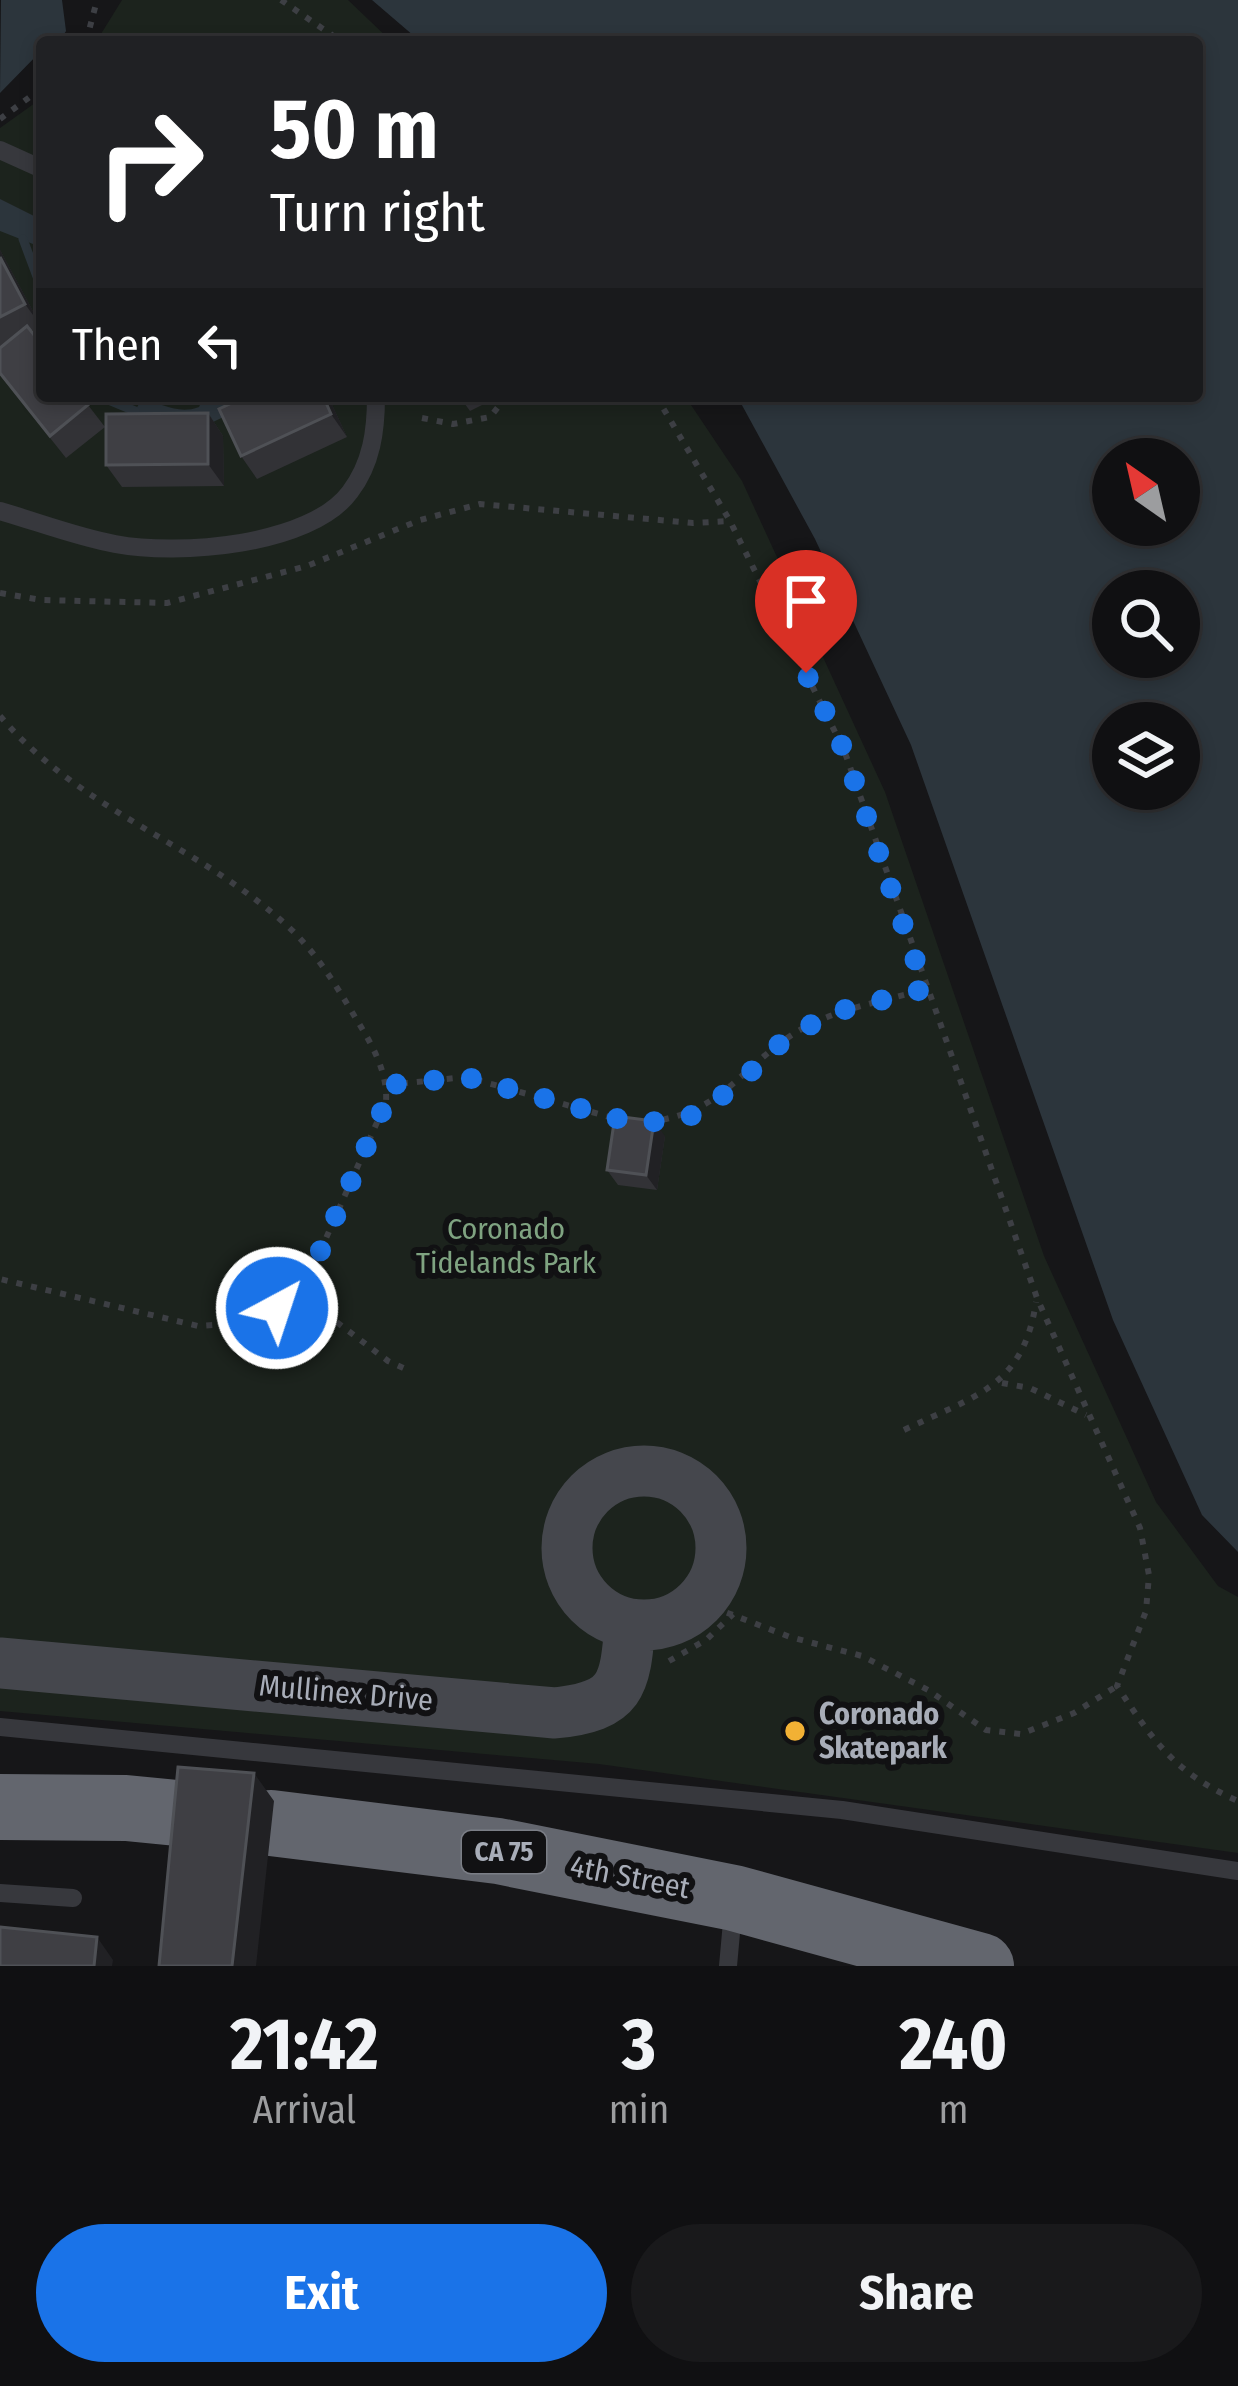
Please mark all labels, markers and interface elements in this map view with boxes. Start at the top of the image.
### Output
text: 50 m [270,79,439,180]
icon: right [72,84,228,240]
text: Turn right [270,181,485,245]
icon: left [187,312,253,378]
text: Then [72,318,163,372]
north arrow [1092,438,1200,546]
map controls [1092,438,1200,810]
pin [755,550,857,673]
icon: arrive [773,568,839,634]
button: search [1092,570,1200,678]
button: layers [1092,702,1200,810]
park label: Coronado Tidelands Park [416,1211,596,1281]
position arrow [214,1245,340,1371]
street label: Mullinex Drive [258,1667,434,1719]
place label: Coronado Skatepark [819,1696,947,1766]
marker: Coronado Skatepark [782,1718,808,1744]
road number: CA 75 [462,1831,546,1873]
street label: 4th Street [567,1848,693,1906]
text: 21:42 [230,2002,379,2088]
text: 3 [622,2002,656,2088]
text: 240 [899,2002,1008,2088]
text: Arrival [253,2087,356,2133]
text: min [609,2087,669,2133]
text: m [939,2087,969,2133]
button: Exit [36,2224,607,2362]
button: Share [631,2224,1202,2362]

